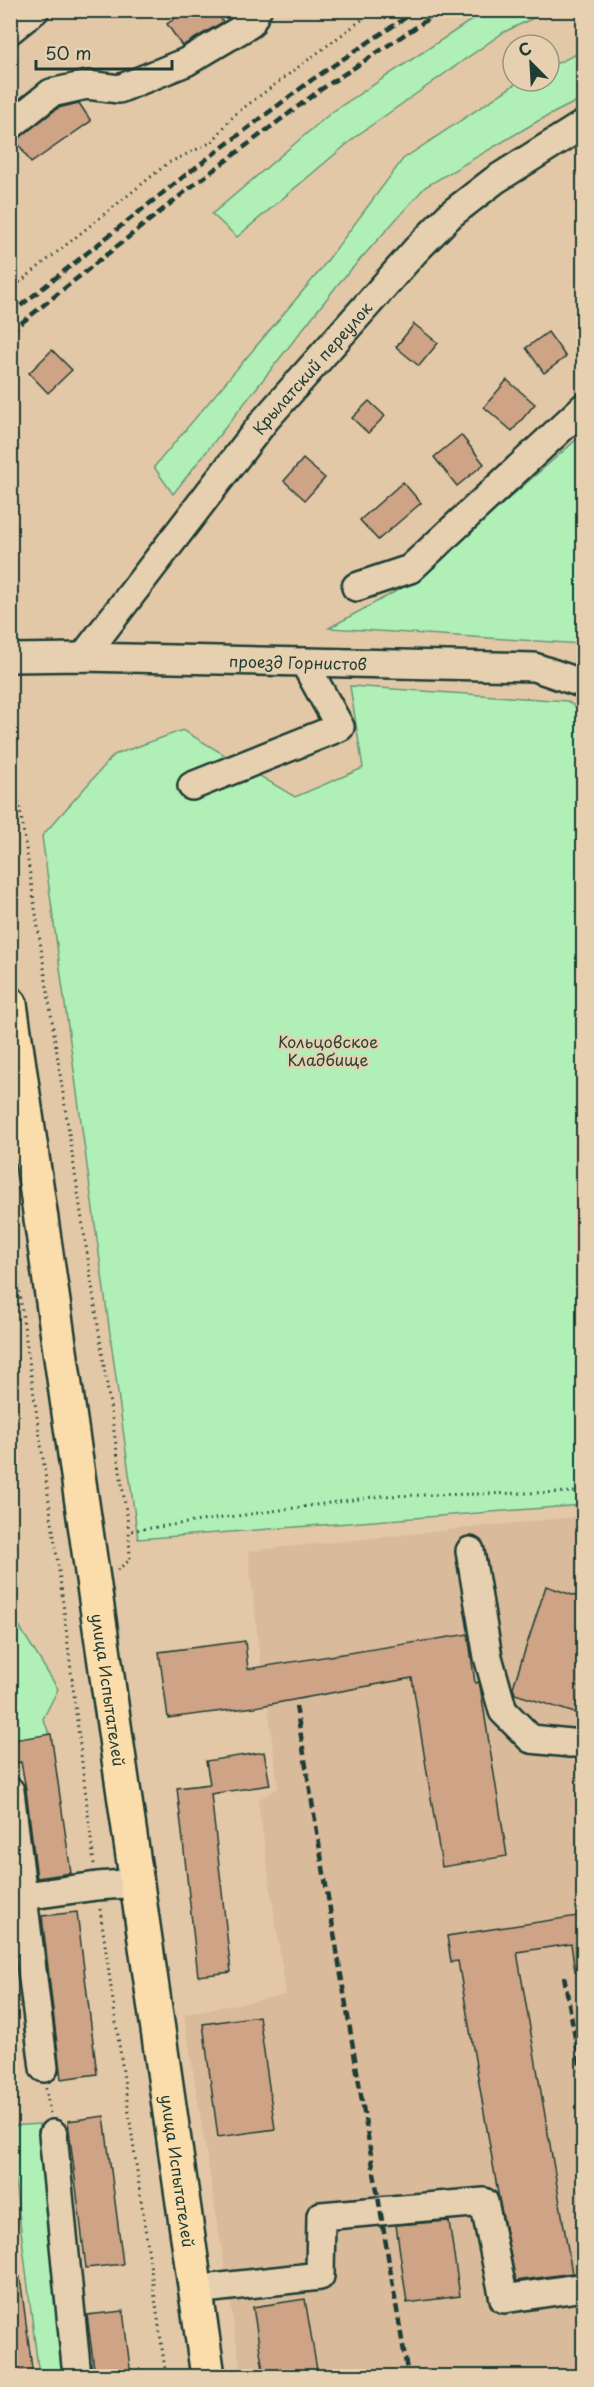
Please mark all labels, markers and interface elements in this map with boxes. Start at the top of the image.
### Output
scale bar [36,33,172,71]
north arrow [501,33,561,93]
text: С [514,35,535,62]
text: 50 m [45,39,92,66]
street label: Крылатский переулок [246,295,377,439]
street label: проезд Горнистов [229,648,367,675]
park label: Кольцовское Кладбище [278,1029,378,1071]
street label: улица Испытателей [86,1612,132,1768]
street label: улица Испытателей [155,2093,201,2249]

